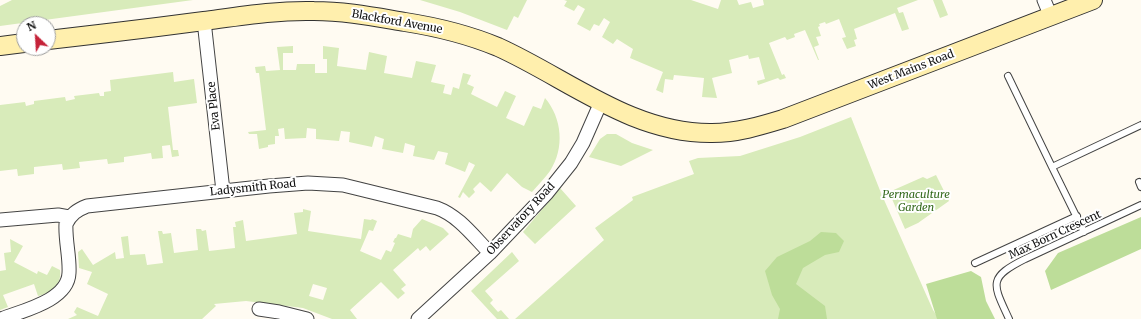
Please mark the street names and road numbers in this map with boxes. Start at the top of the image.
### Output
street label: Blackford Avenue [351,8,443,36]
street label: West Mains Road [866,48,956,92]
street label: Eva Place [205,81,223,131]
street label: Ladysmith Road [209,177,297,199]
street label: Observatory Road [484,180,558,258]
street label: Max Born Crescent [1007,208,1103,262]

